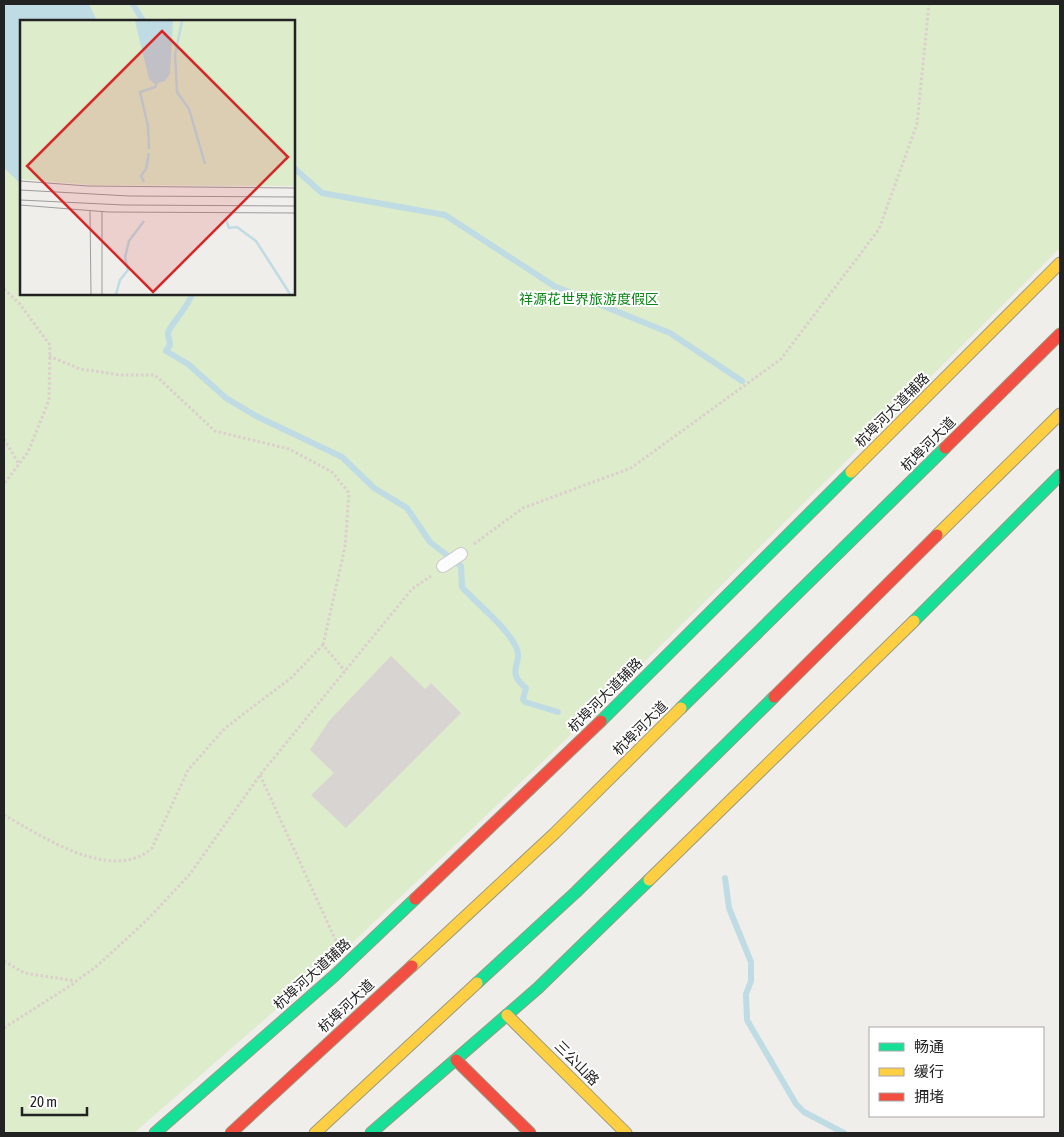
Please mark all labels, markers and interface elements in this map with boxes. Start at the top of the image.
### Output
inset map [20,20,295,295]
park label: 祥源花世界旅游度假区 [519,291,659,307]
street label: 杭埠河大道辅路 [851,369,933,451]
street label: 杭埠河大道 [897,413,959,475]
street label: 杭埠河大道辅路 [564,654,646,736]
street label: 杭埠河大道 [609,697,671,759]
street label: 杭埠河大道辅路 [270,935,354,1013]
street label: 杭埠河大道 [315,976,377,1036]
legend [869,1027,1044,1117]
street label: 三公山路 [552,1038,602,1088]
text: 畅通 [914,1038,944,1055]
text: 缓行 [914,1063,944,1080]
scale bar [22,1084,88,1116]
text: 拥堵 [914,1088,944,1105]
text: 20 m [30,1093,57,1110]

